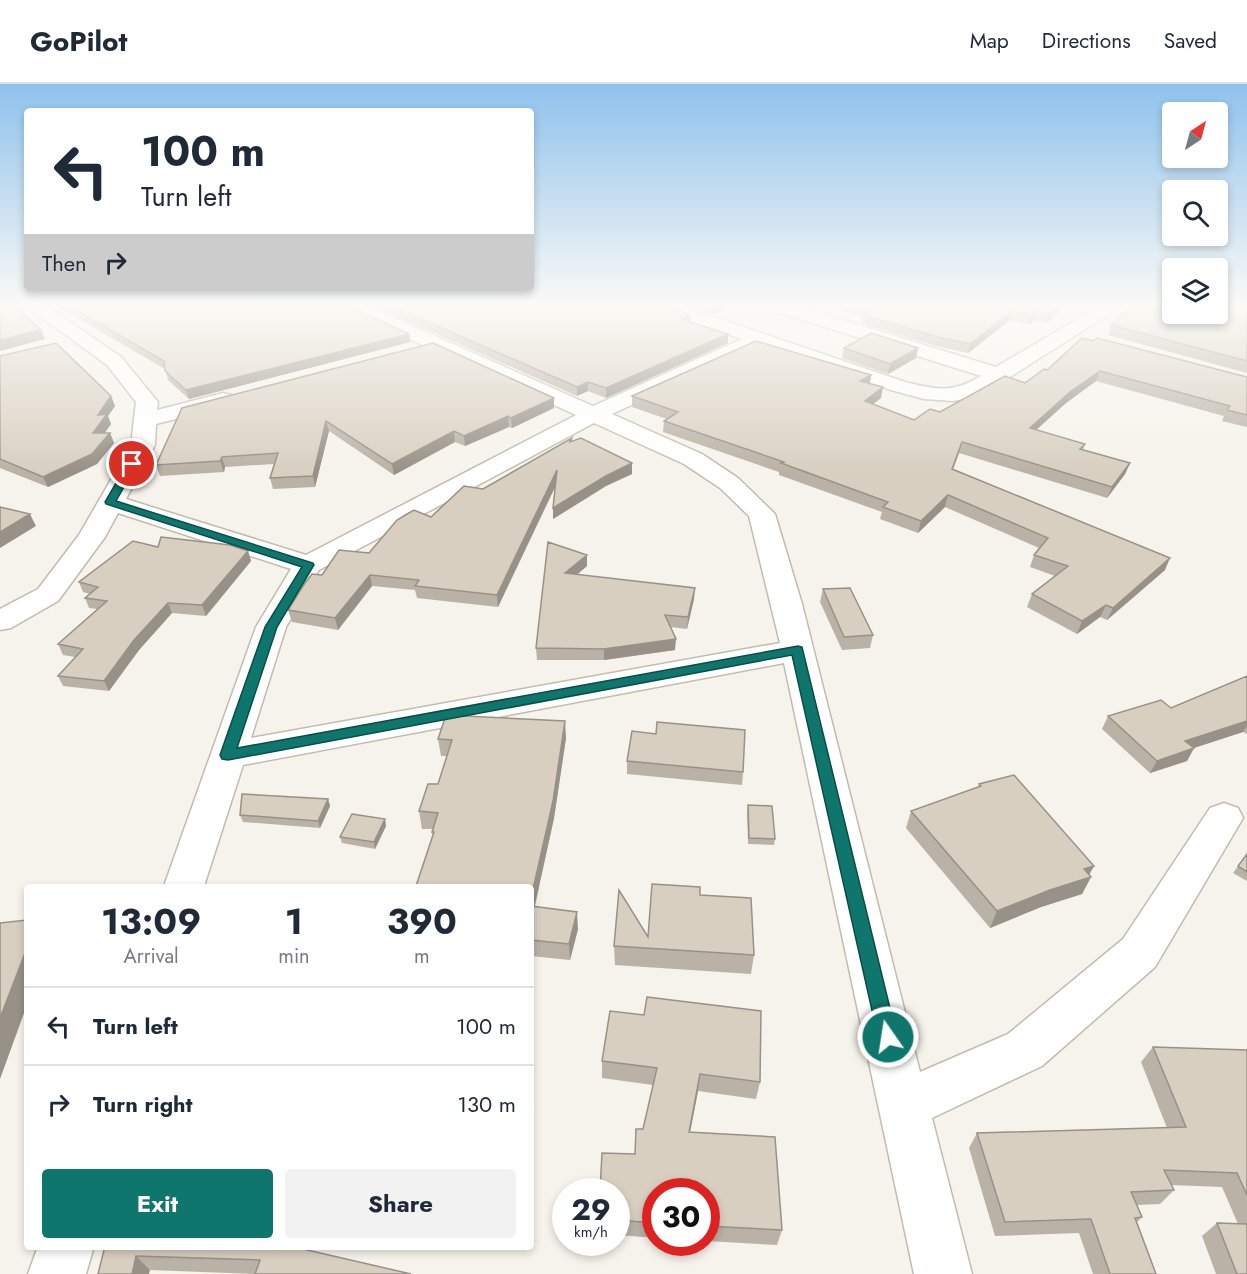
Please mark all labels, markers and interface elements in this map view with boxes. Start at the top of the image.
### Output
text: GoPilot [30,21,127,62]
text: Map [970,26,1009,56]
text: Directions [1042,26,1131,56]
text: Saved [1164,26,1217,56]
north arrow [1162,102,1228,168]
map controls [1162,102,1228,324]
text: 100 m [141,121,265,182]
icon: left [42,132,120,210]
text: Turn left [141,177,231,216]
button: search [1162,180,1228,246]
icon: right [99,246,132,279]
text: Then [42,247,87,279]
button: layers [1162,258,1228,324]
pin [106,438,157,489]
icon: arrive [115,447,148,480]
text: 13:09 [101,895,201,947]
text: 1 [285,895,303,947]
text: 390 [387,895,457,947]
text: Arrival [124,942,179,971]
text: min [278,942,310,971]
text: m [414,942,430,971]
position arrow [856,1005,920,1069]
icon: left [42,1010,75,1043]
text: Turn left [93,1010,178,1042]
text: 100 m [456,1010,516,1042]
icon: right [42,1088,75,1121]
text: Turn right [93,1088,193,1120]
text: 130 m [457,1088,516,1120]
button: Exit [42,1169,273,1238]
button: Share [285,1169,516,1238]
speed limit sign: 30 [642,1178,720,1256]
text: 29 [571,1188,611,1231]
text: km/h [574,1221,608,1243]

